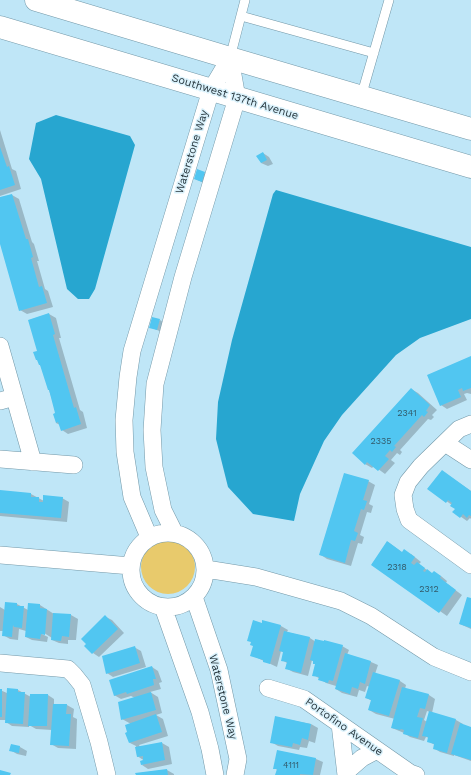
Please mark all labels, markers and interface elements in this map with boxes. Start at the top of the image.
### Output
street label: Southwest 137th Avenue [170,71,300,123]
street label: Waterstone Way [173,108,211,196]
house number: 2341 [397,408,417,418]
house number: 2335 [371,436,391,446]
house number: 2318 [387,562,407,572]
house number: 2312 [419,584,439,594]
street label: Waterstone Way [206,653,240,741]
street label: Portofino Avenue [303,695,385,759]
house number: 4111 [283,760,299,770]

